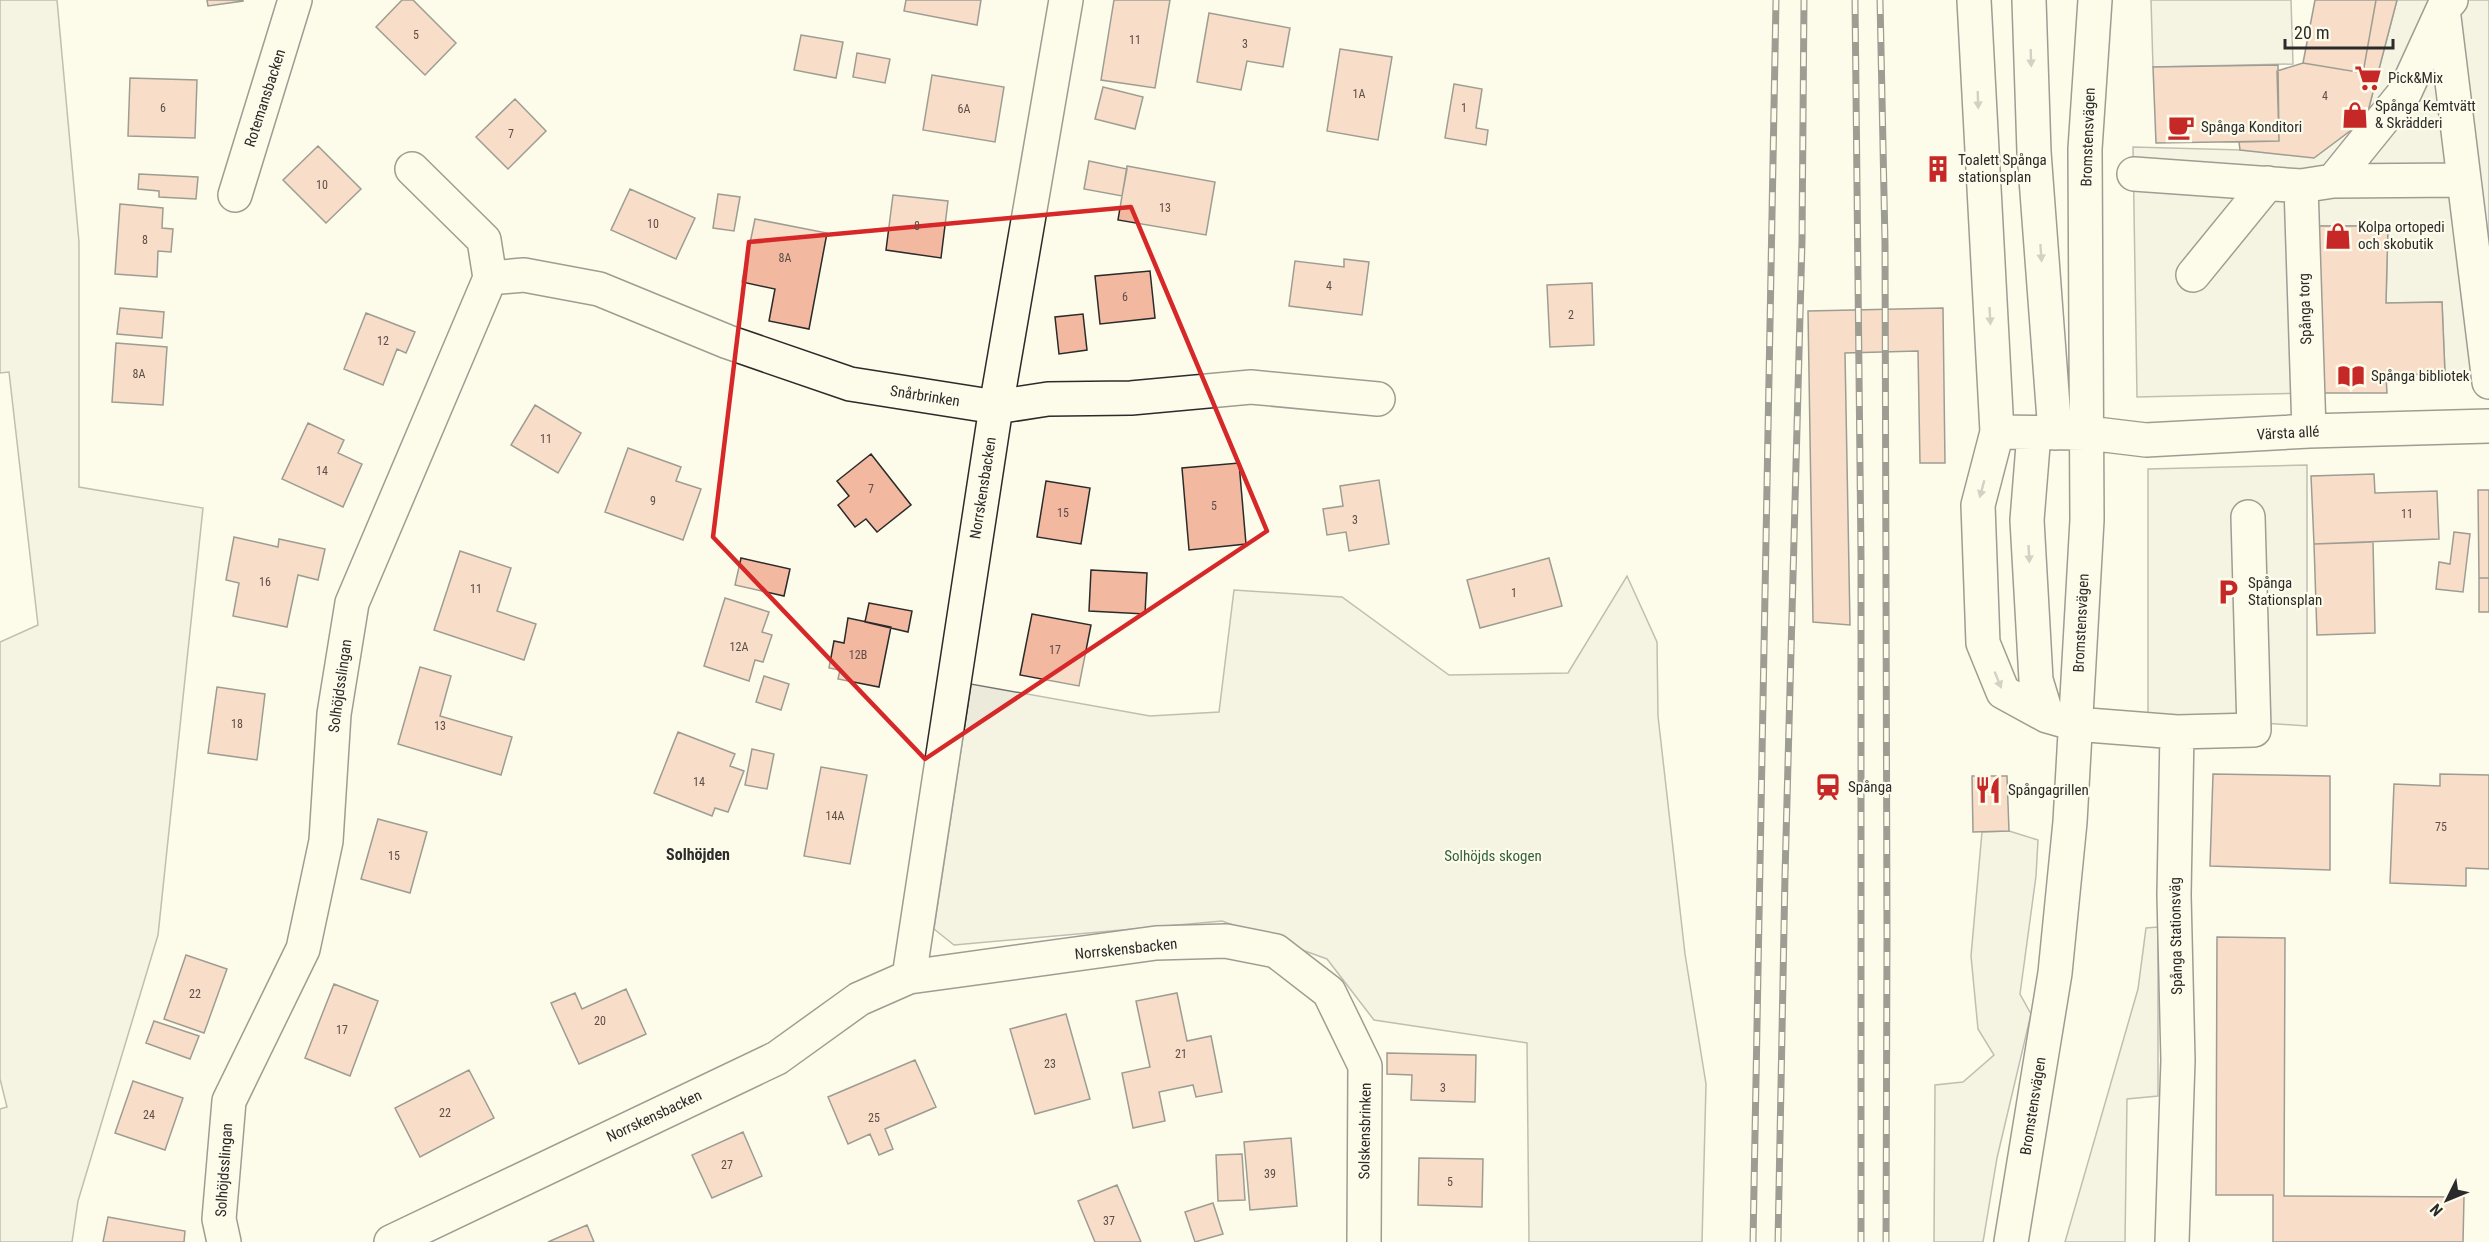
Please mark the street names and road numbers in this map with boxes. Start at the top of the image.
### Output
street label: Rotemansbacken [241,47,289,149]
street label: Bromstensvägen [2077,87,2099,187]
street label: Spånga torg [2295,273,2315,345]
street label: Snårbrinken [889,382,961,410]
street label: Värsta allé [2256,422,2320,444]
street label: Norrskensbacken [966,436,1000,540]
street label: Bromstensvägen [2069,573,2093,673]
street label: Solhöjdsslingan [325,638,355,734]
street label: Spånga Stationsväg [2166,877,2186,995]
street label: Norrskensbacken [1074,935,1178,963]
street label: Bromstensvägen [2016,1056,2050,1156]
street label: Solskensbrinken [1355,1082,1375,1180]
street label: Norrskensbacken [604,1086,704,1146]
street label: Solhöjdsslingan [212,1122,236,1218]

